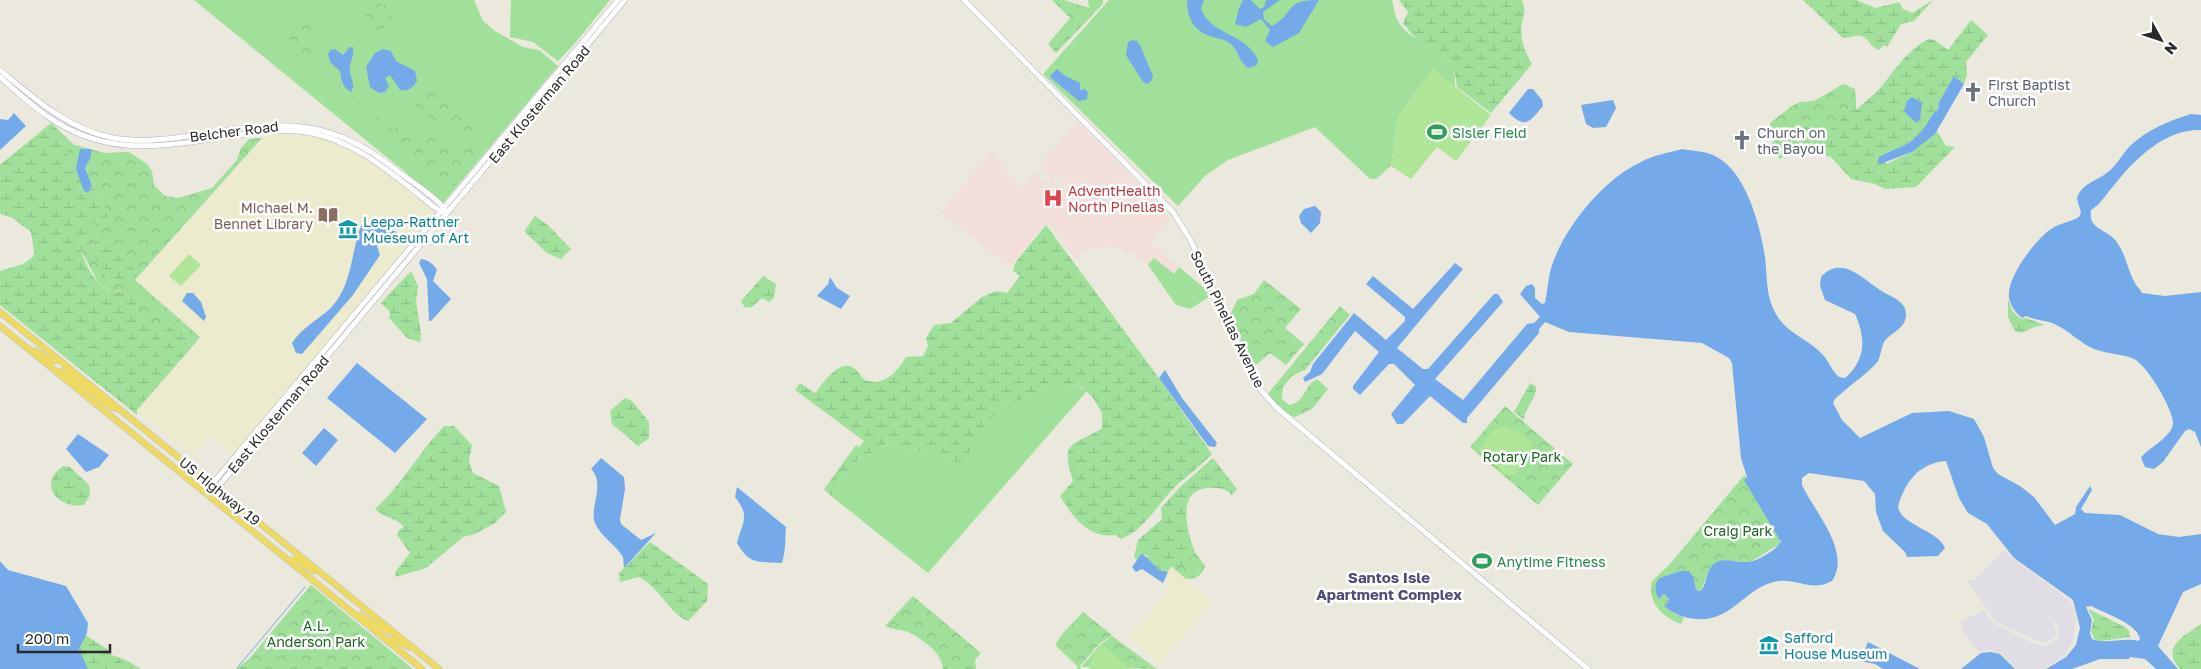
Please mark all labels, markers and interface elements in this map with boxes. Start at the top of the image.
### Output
north arrow [2136,15,2186,65]
text: N [2161,39,2181,58]
street label: East Klosterman Road [485,42,593,166]
place label: First Baptist Church [1988,76,2070,109]
church icon: First Baptist Church [1962,81,1984,103]
street label: Belcher Road [189,117,279,145]
sports icon: Sisler Field [1426,121,1448,143]
place label: Sisler Field [1452,124,1527,141]
place label: Church on the Bayou [1757,124,1826,157]
church icon: Church on the Bayou [1731,129,1753,151]
place label: AdventHealth North Pinellas [1068,182,1164,215]
hospital icon: AdventHealth North Pinellas [1042,187,1064,209]
place label: Michael M. Bennet Library [214,199,313,232]
library icon: Michael M. Bennet Library [317,204,339,226]
place label: Leepa-Rattner Mueseum of Art [363,213,469,246]
museum icon: Leepa-Rattner Mueseum of Art [337,218,359,240]
street label: South Pinellas Avenue [1187,248,1269,390]
street label: East Klosterman Road [224,352,332,476]
park label: Rotary Park [1483,448,1561,465]
street label: US Highway 19 [176,453,264,529]
park label: Craig Park [1704,522,1773,539]
sports icon: Anytime Fitness [1471,550,1493,572]
place label: Anytime Fitness [1497,553,1606,570]
district label: Santos Isle Apartment Complex [1316,568,1462,603]
park label: A.L. Anderson Park [267,617,365,650]
scale bar [18,622,110,654]
text: 200 m [25,629,69,647]
place label: Safford House Museum [1784,629,1887,662]
museum icon: Safford House Museum [1758,634,1780,656]

